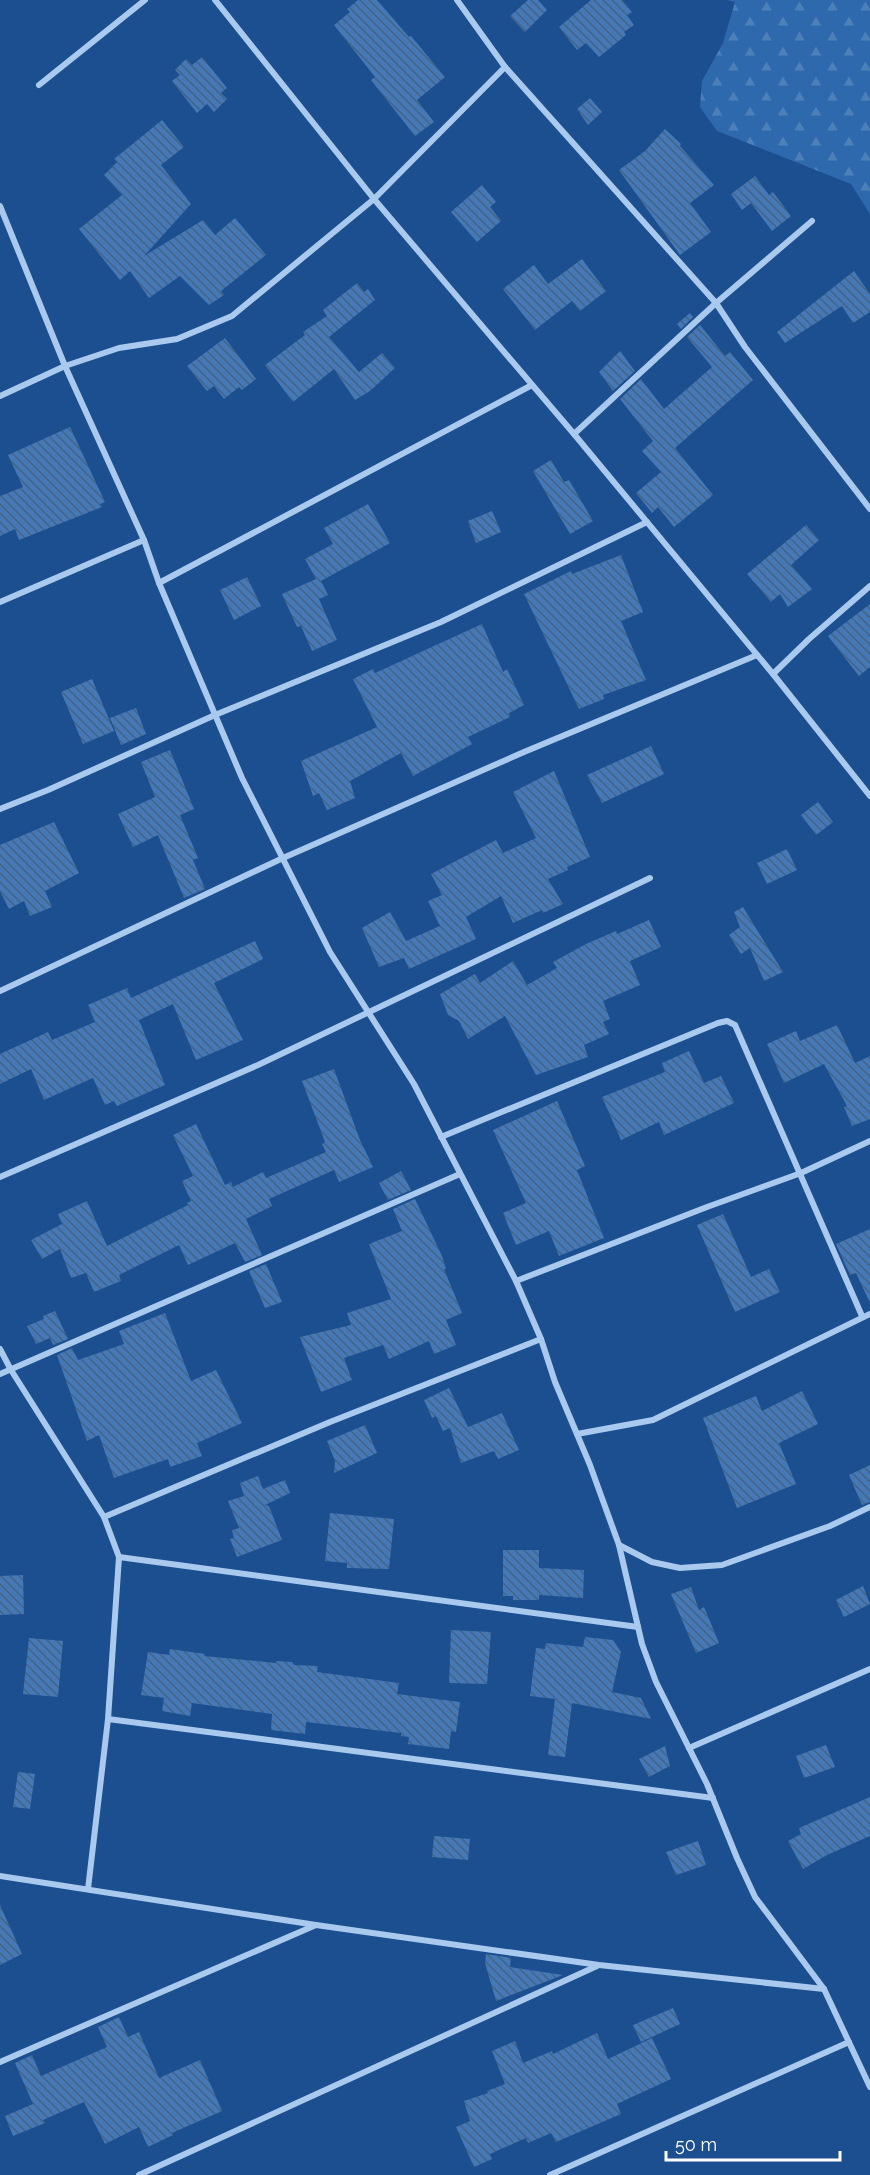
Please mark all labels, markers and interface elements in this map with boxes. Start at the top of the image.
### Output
scale bar [666,2124,840,2162]
text: 50 m [675,2134,717,2155]

